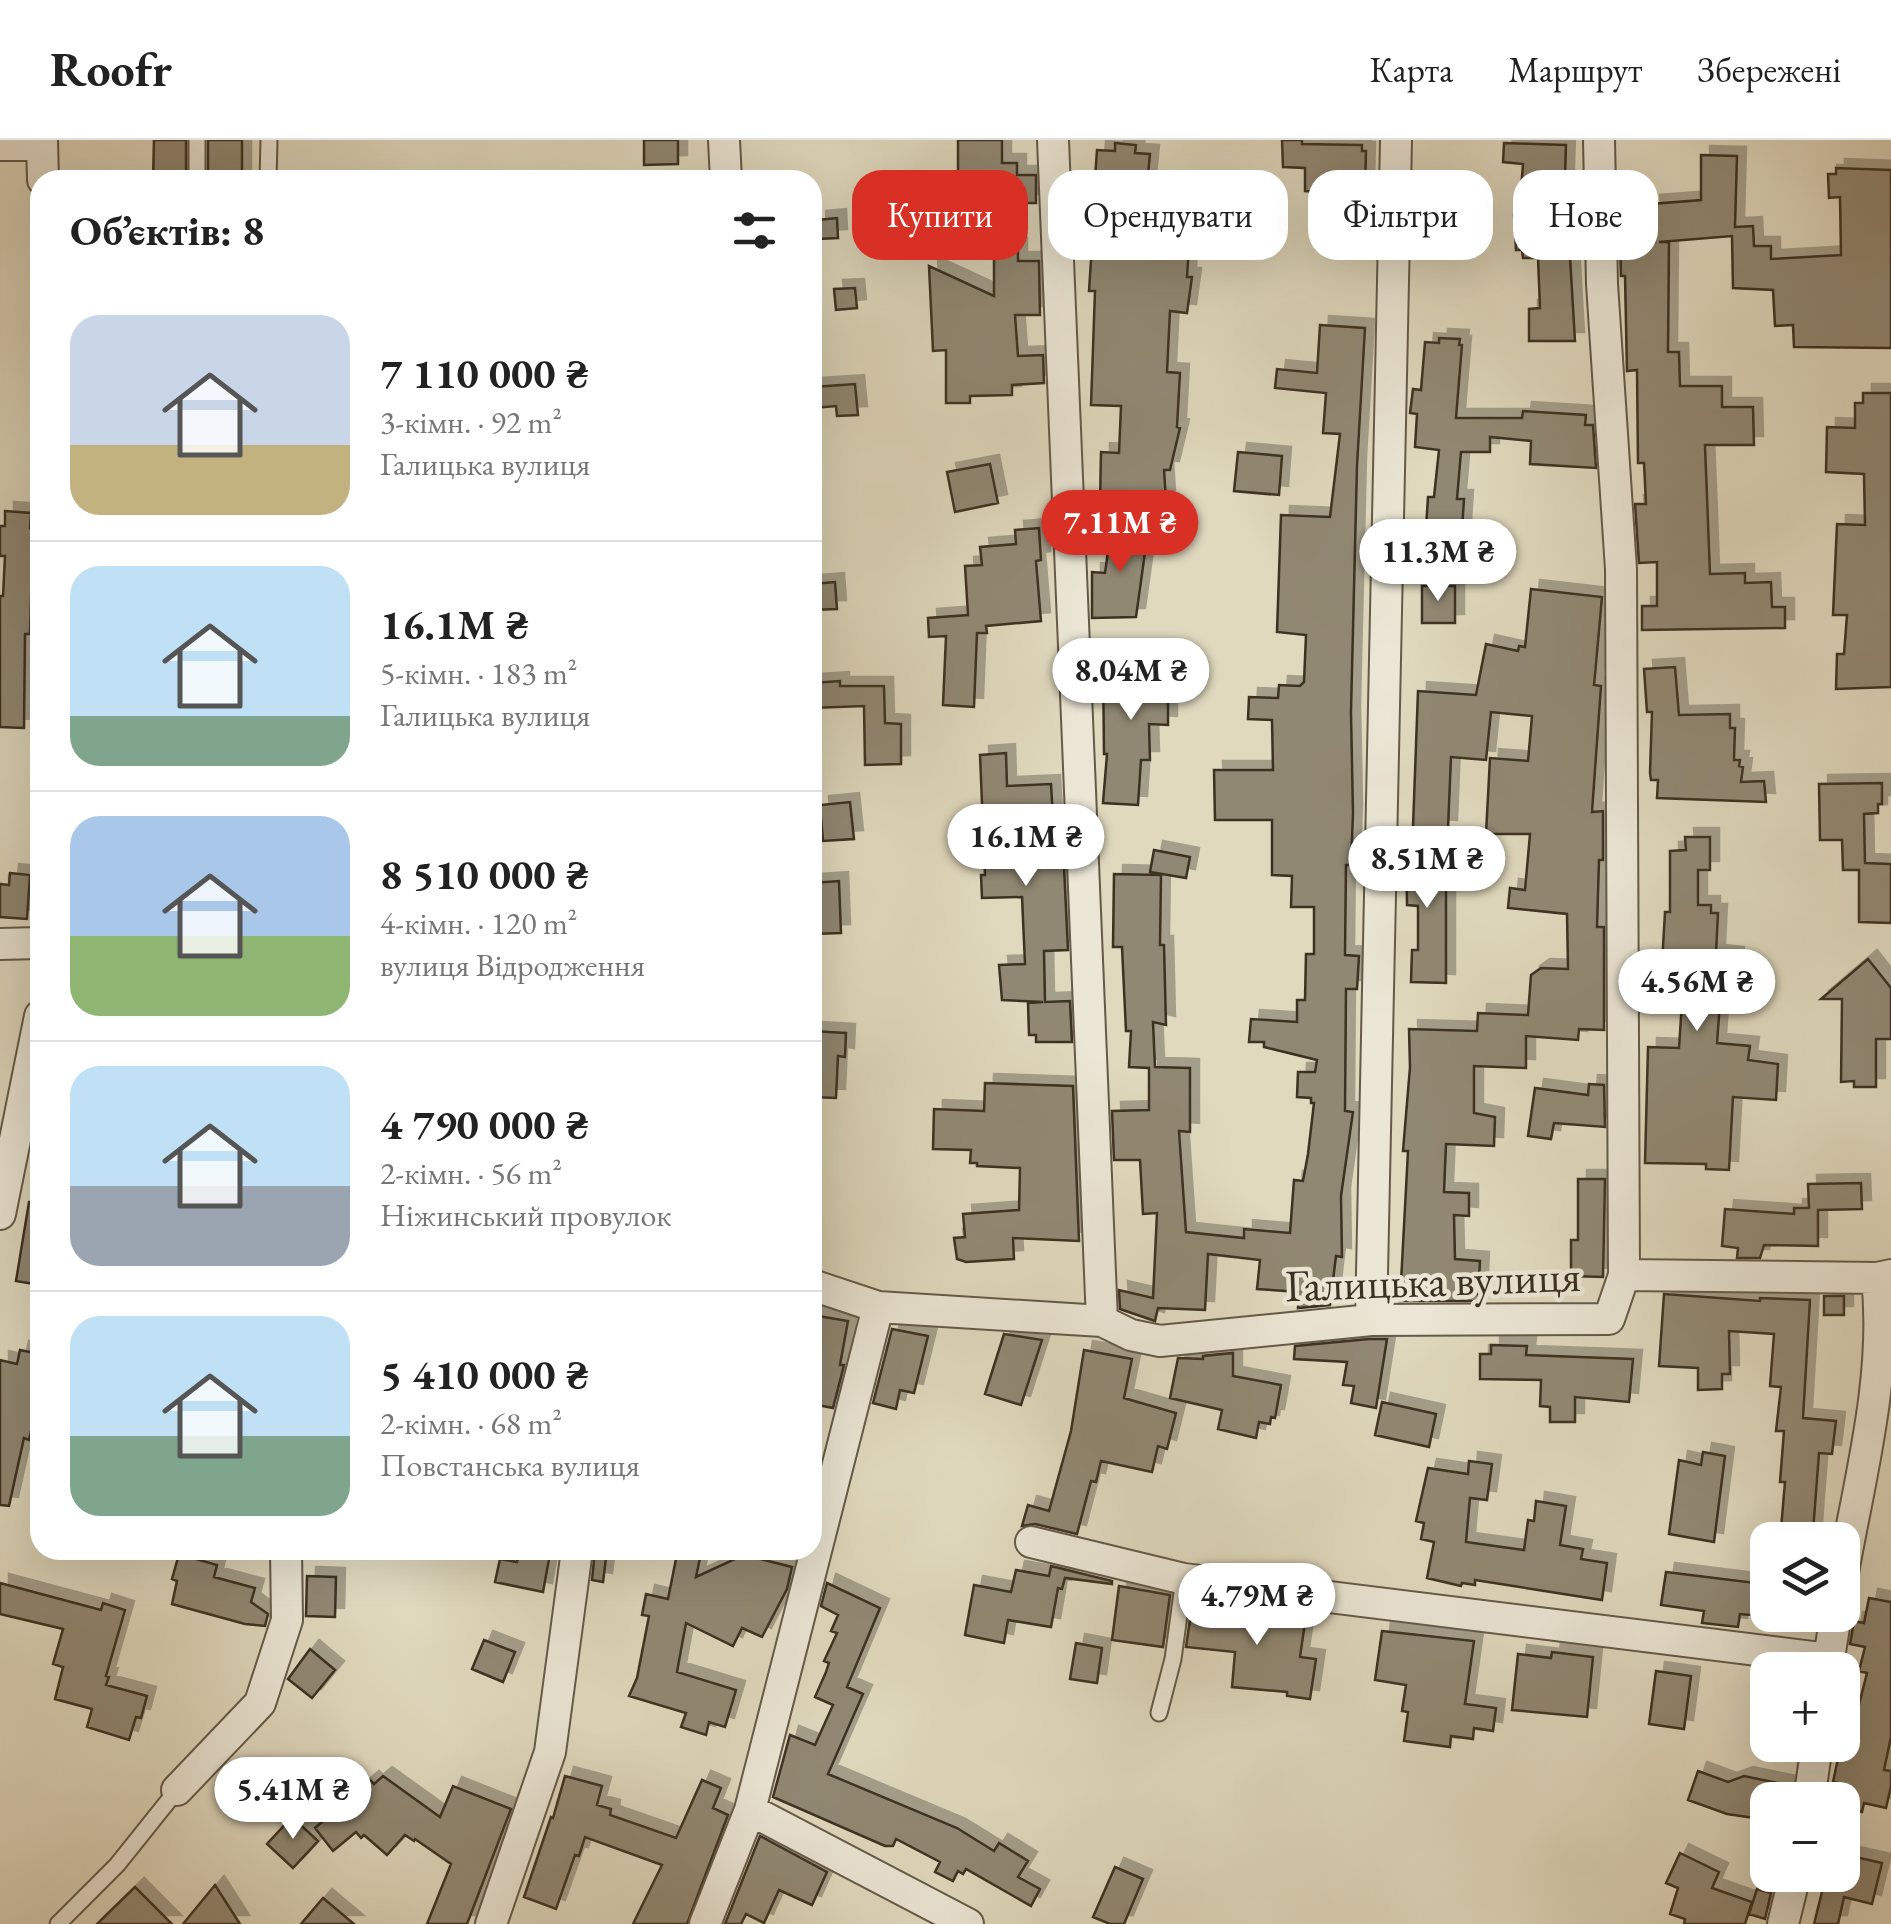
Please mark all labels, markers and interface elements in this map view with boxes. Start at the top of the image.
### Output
text: Roofr [50,38,172,100]
text: Карта [1370,47,1453,92]
text: Маршрут [1508,47,1642,92]
text: Збережені [1697,47,1841,92]
chip: Купити [852,170,1028,260]
chip: Орендувати [1048,170,1288,260]
chip: Фільтри [1308,170,1493,260]
chip: Нове [1513,170,1658,260]
text: Об’єктів: 8 [70,203,264,258]
icon: filters [727,203,782,258]
text: 7 110 000 ₴ [380,346,589,401]
icon: home [150,355,270,475]
text: 3-кімн. · 92 m² [380,401,562,443]
text: Галицька вулиця [380,443,590,485]
pin: 7.11M ₴ [1028,490,1212,575]
text: 7.11M ₴ [1063,501,1177,543]
pin: 11.3M ₴ [1346,519,1530,604]
text: 11.3M ₴ [1381,530,1495,572]
text: 16.1M ₴ [380,597,529,652]
icon: home [150,606,270,726]
pin: 8.04M ₴ [1039,638,1223,723]
text: 8.04M ₴ [1074,649,1188,691]
text: 5-кімн. · 183 m² [380,652,577,694]
text: Галицька вулиця [380,694,590,736]
pin: 16.1M ₴ [934,804,1118,889]
text: 16.1M ₴ [969,815,1083,857]
pin: 8.51M ₴ [1335,826,1519,911]
text: 8.51M ₴ [1370,837,1484,879]
text: 8 510 000 ₴ [380,847,589,902]
icon: home [150,856,270,976]
text: 4-кімн. · 120 m² [380,902,577,944]
text: вулиця Відродження [380,944,645,986]
pin: 4.56M ₴ [1605,949,1789,1034]
text: 4.56M ₴ [1640,960,1754,1002]
text: 4 790 000 ₴ [380,1097,589,1152]
icon: home [150,1106,270,1226]
text: 2-кімн. · 56 m² [380,1152,562,1194]
text: Ніжинський провулок [380,1194,672,1236]
street label: Галицька вулиця [1284,1246,1582,1314]
text: 5 410 000 ₴ [380,1347,589,1402]
icon: home [150,1356,270,1476]
text: 2-кімн. · 68 m² [380,1402,562,1444]
text: Повстанська вулиця [380,1444,640,1486]
map controls [1750,1522,1860,1892]
button: layers [1750,1522,1860,1632]
pin: 4.79M ₴ [1165,1563,1349,1648]
text: 4.79M ₴ [1200,1574,1314,1616]
button: + [1750,1652,1860,1762]
pin: 5.41M ₴ [201,1757,385,1842]
text: 5.41M ₴ [236,1768,350,1810]
button: − [1750,1782,1860,1892]

